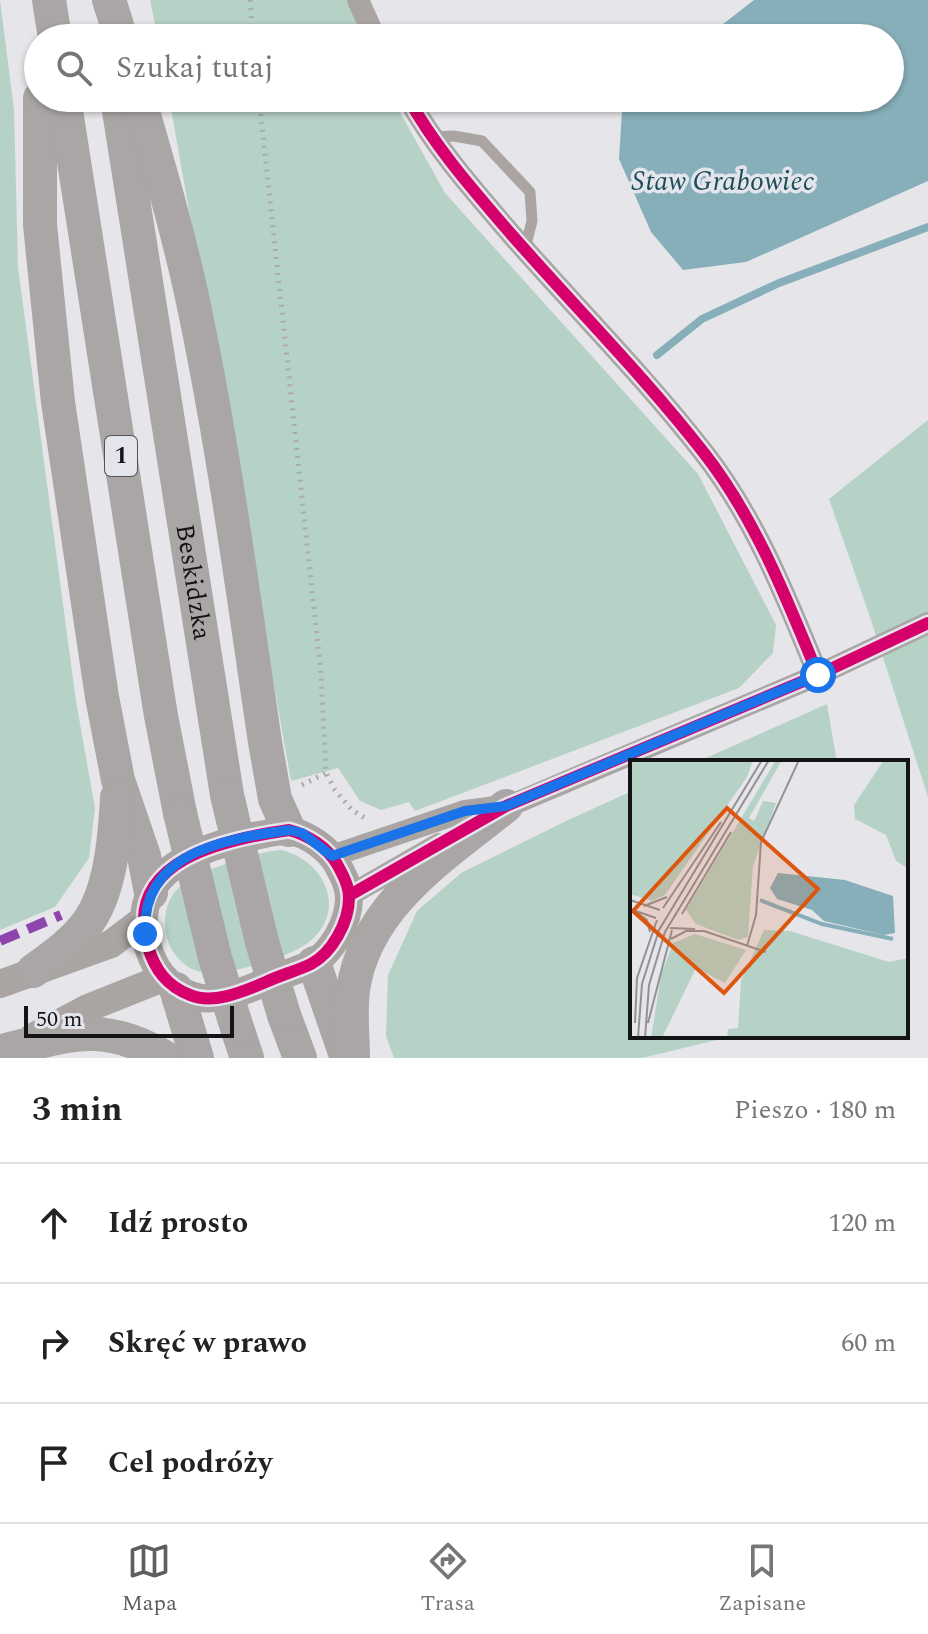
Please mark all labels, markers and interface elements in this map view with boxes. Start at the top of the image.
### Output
search box [24,24,904,112]
text: Szukaj tutaj [116,45,274,91]
icon: search [52,46,96,90]
water label: Staw Grabowiec [631,160,815,203]
road number: 1 [105,436,137,476]
street label: Beskidzka [165,521,222,643]
route start [800,657,836,693]
inset map [630,760,908,1038]
route end [127,916,163,952]
scale bar [24,1002,234,1038]
text: 50 m [36,1003,82,1036]
text: 3 min [32,1084,122,1136]
text: Pieszo · 180 m [734,1090,896,1130]
text: Idź prosto [108,1200,248,1246]
icon: ahead [32,1201,76,1245]
text: 120 m [828,1203,896,1243]
text: Skręć w prawo [108,1320,307,1366]
icon: right [32,1321,76,1365]
text: 60 m [841,1323,896,1363]
text: Cel podróży [108,1440,272,1486]
icon: arrive [32,1441,76,1485]
tab: Mapa [122,1539,177,1620]
tab: Trasa [421,1539,475,1620]
tab: Zapisane [718,1539,806,1620]

